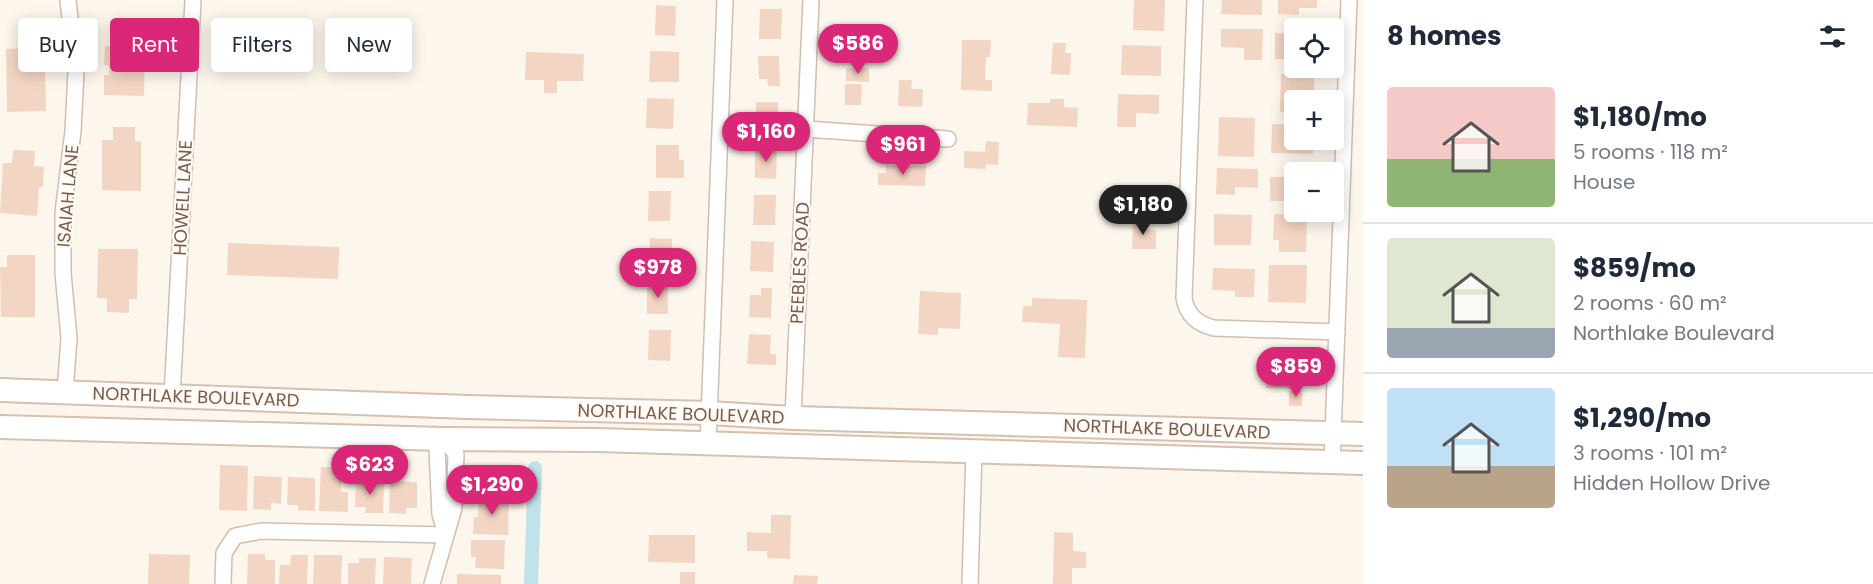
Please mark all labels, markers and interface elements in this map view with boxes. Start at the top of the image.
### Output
chip: Buy [18,18,98,72]
chip: Rent [110,18,199,72]
chip: Filters [211,18,313,72]
chip: New [325,18,412,72]
map controls [1284,18,1344,222]
button: locate [1284,18,1344,78]
text: 8 homes [1387,18,1502,54]
icon: filters [1816,20,1849,53]
pin: $586 [822,24,894,75]
text: $586 [832,29,884,57]
button: + [1284,90,1344,150]
text: $1,180/mo [1573,99,1707,135]
icon: home [1435,111,1507,183]
pin: $1,160 [717,112,815,163]
text: $1,160 [736,117,796,145]
pin: $961 [867,125,939,176]
text: $961 [880,130,926,158]
text: 5 rooms · 118 m² [1573,138,1728,166]
street label: HOWELL LANE [167,140,198,256]
street label: ISAIAH LANE [51,144,84,248]
button: − [1284,162,1344,222]
text: House [1573,168,1635,196]
pin: $1,180 [1094,185,1192,236]
text: $1,180 [1113,190,1173,218]
street label: PEEBLES ROAD [784,201,815,325]
pin: $978 [622,248,694,299]
text: $859/mo [1573,250,1696,286]
text: $978 [633,253,683,281]
icon: home [1435,262,1507,334]
text: 2 rooms · 60 m² [1573,289,1727,317]
text: Northlake Boulevard [1573,319,1775,347]
pin: $859 [1260,347,1332,398]
text: $859 [1270,352,1322,380]
street label: NORTHLAKE BOULEVARD [92,380,300,413]
street label: NORTHLAKE BOULEVARD [577,397,785,430]
text: $1,290/mo [1573,400,1711,436]
street label: NORTHLAKE BOULEVARD [1063,412,1271,445]
icon: home [1435,412,1507,484]
text: 3 rooms · 101 m² [1573,439,1727,467]
pin: $623 [334,445,406,496]
text: $623 [345,450,395,478]
pin: $1,290 [443,465,541,516]
text: Hidden Hollow Drive [1573,469,1771,497]
text: $1,290 [460,470,524,498]

